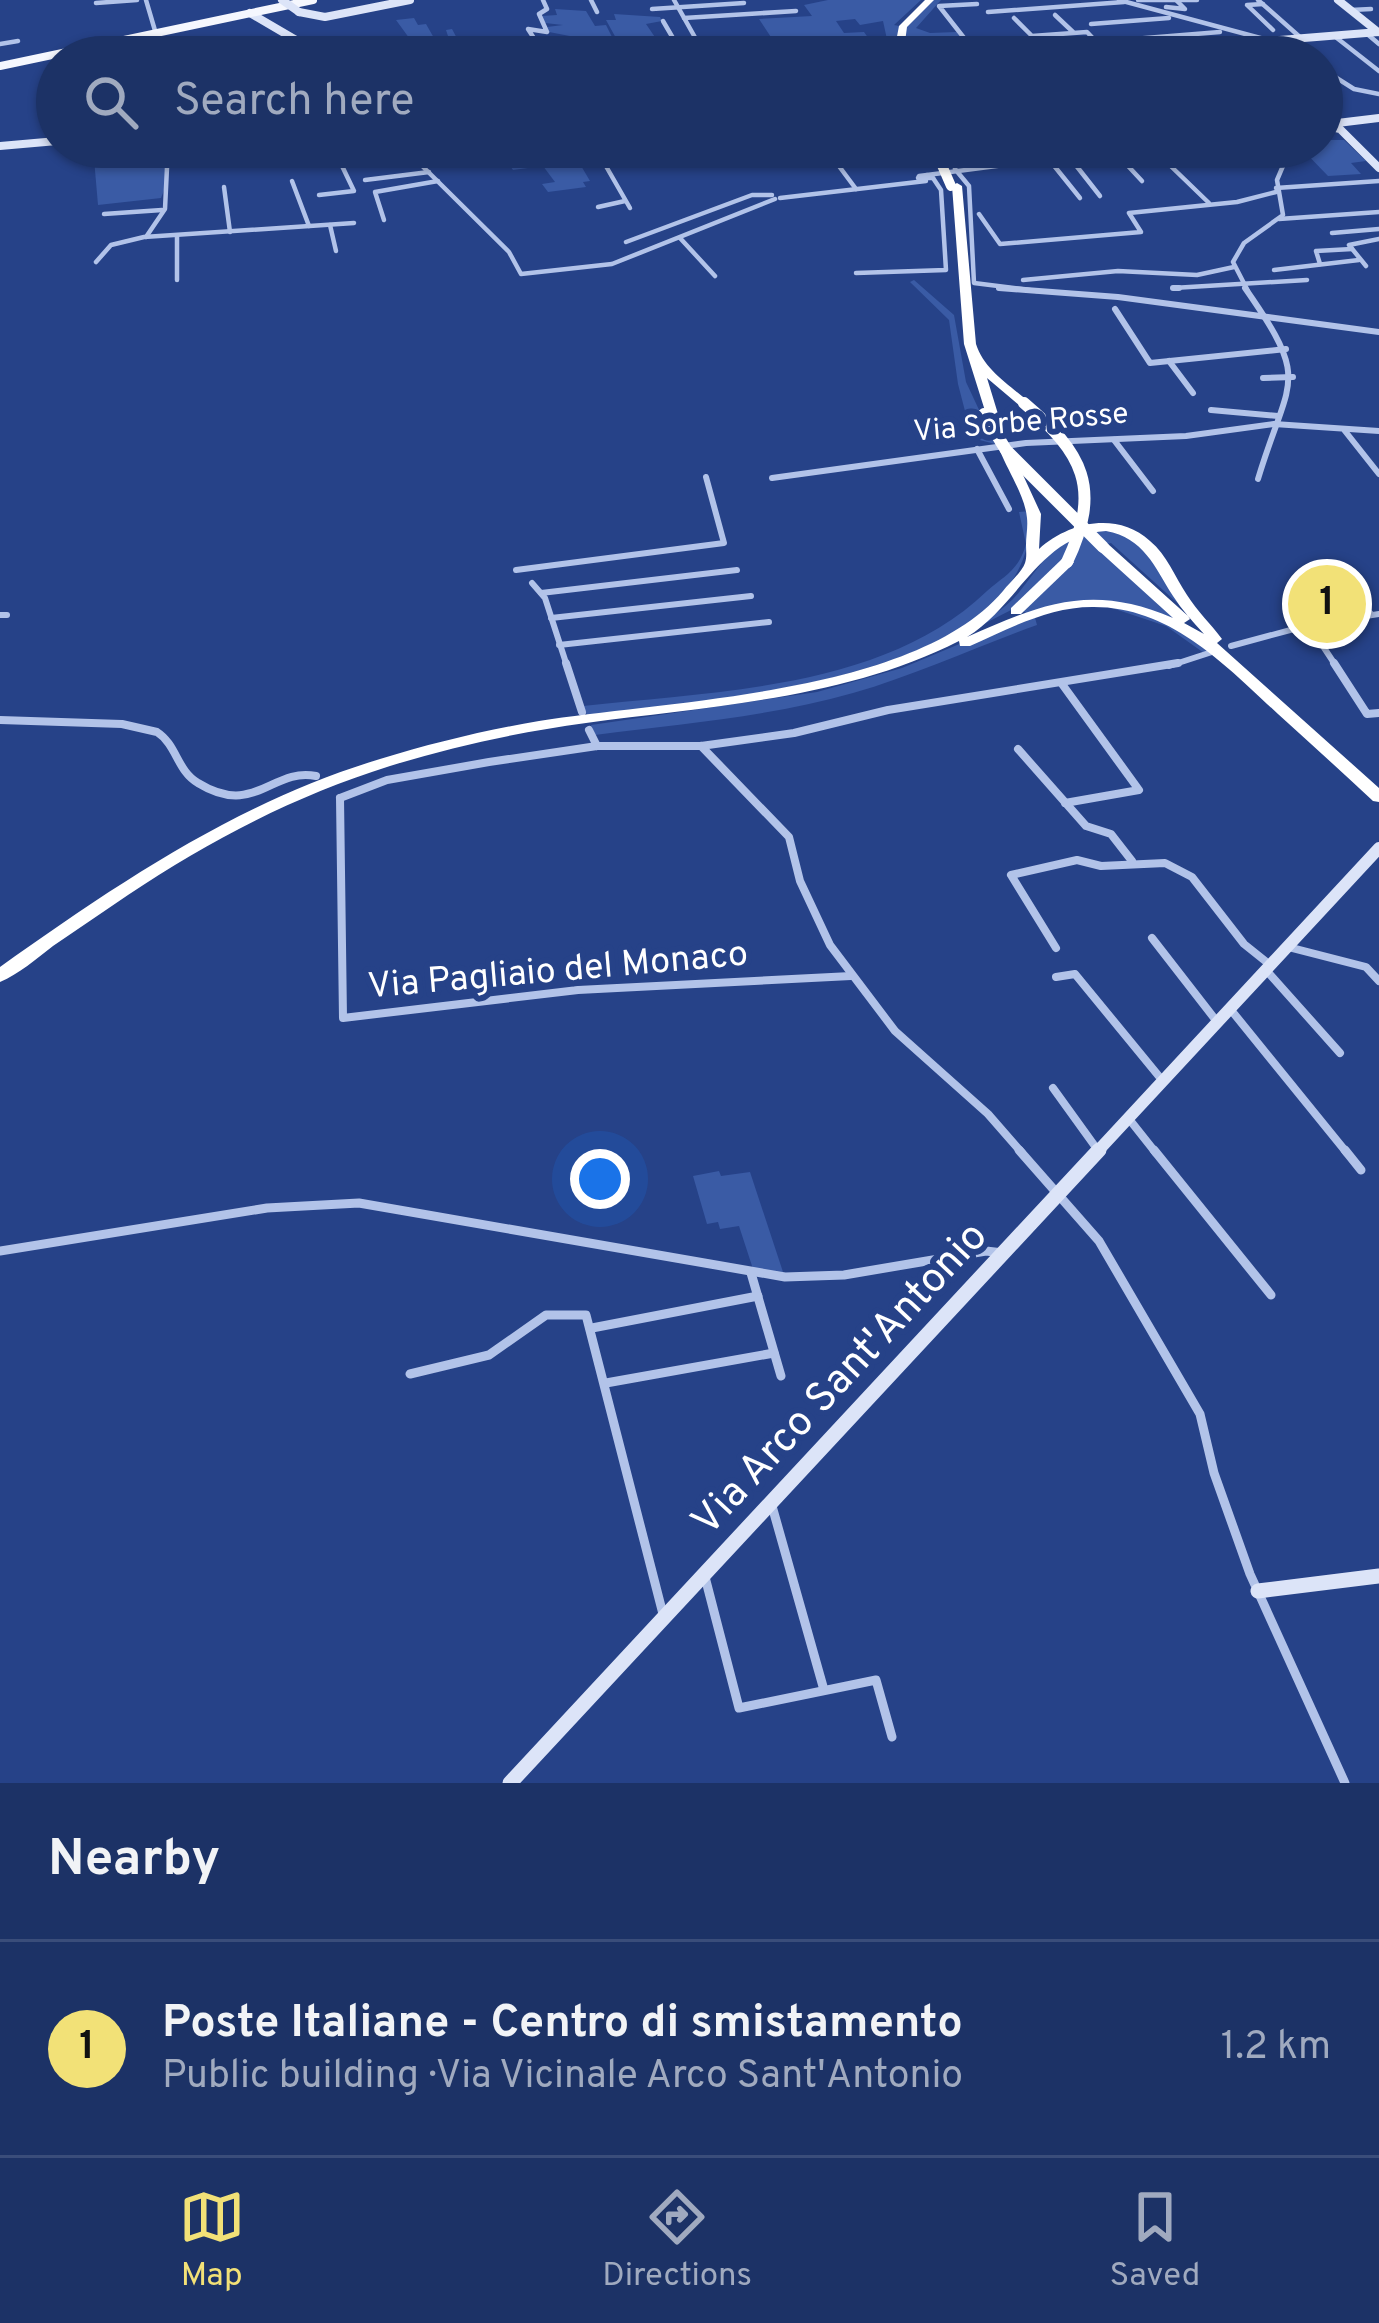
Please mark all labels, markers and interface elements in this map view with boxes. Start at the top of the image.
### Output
search box [36,36,1343,168]
icon: search [78,69,144,135]
text: Search here [174,74,414,131]
street label: Via Sorbe Rosse [912,396,1130,452]
pin: 1 [1288,559,1366,649]
street label: Via Pagliaio del Monaco [366,932,750,1012]
your location [570,1149,630,1209]
street label: Via Arco Sant'Antonio [682,1212,1000,1548]
text: Nearby [48,1829,220,1894]
text: Poste Italiane - Centro di smistamento [162,1996,963,2053]
text: 1 [79,2024,95,2073]
text: 1.2 km [1221,2024,1331,2073]
text: Public building · Via Vicinale Arco Sant'Antonio [162,2053,963,2102]
tab: Map [179,2184,245,2298]
tab: Directions [602,2184,752,2298]
tab: Saved [1110,2184,1200,2298]

